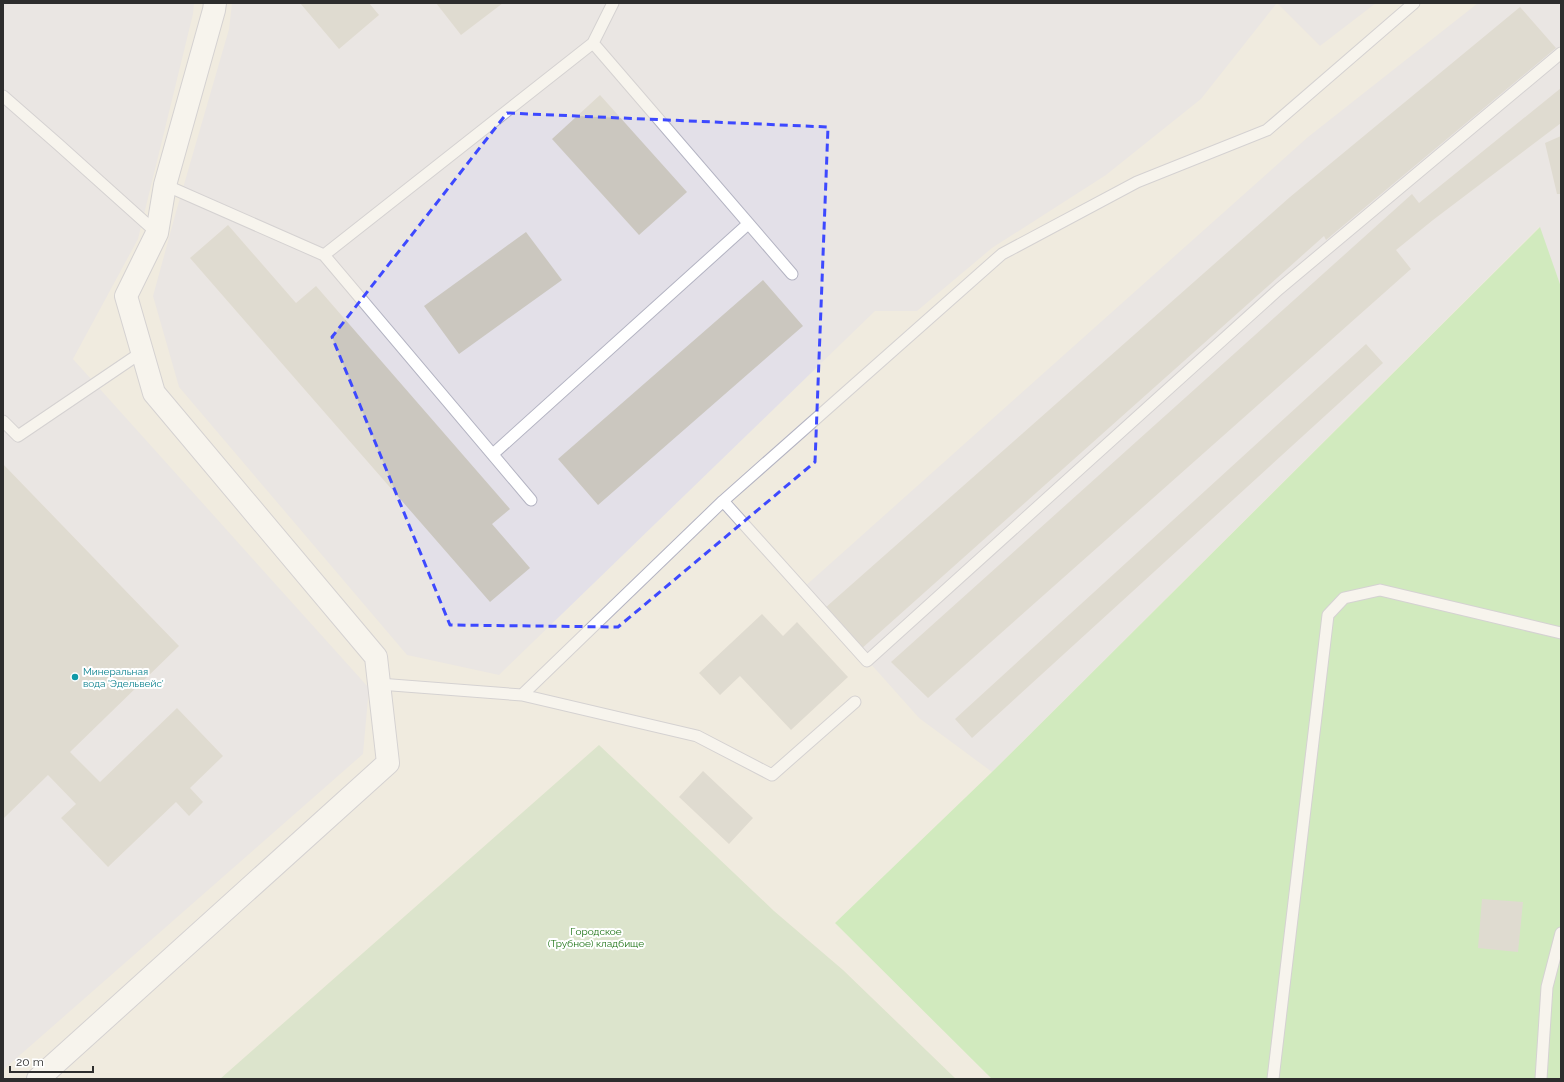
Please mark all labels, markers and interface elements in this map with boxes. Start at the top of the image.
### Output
place label: Минеральная вода 'Эдельвейс' [83,666,164,689]
marker: Минеральная вода 'Эдельвейс' [70,672,80,682]
park label: Городское (Трубное) кладбище [548,926,644,949]
scale bar [10,1048,93,1074]
text: 20 m [16,1055,44,1069]

